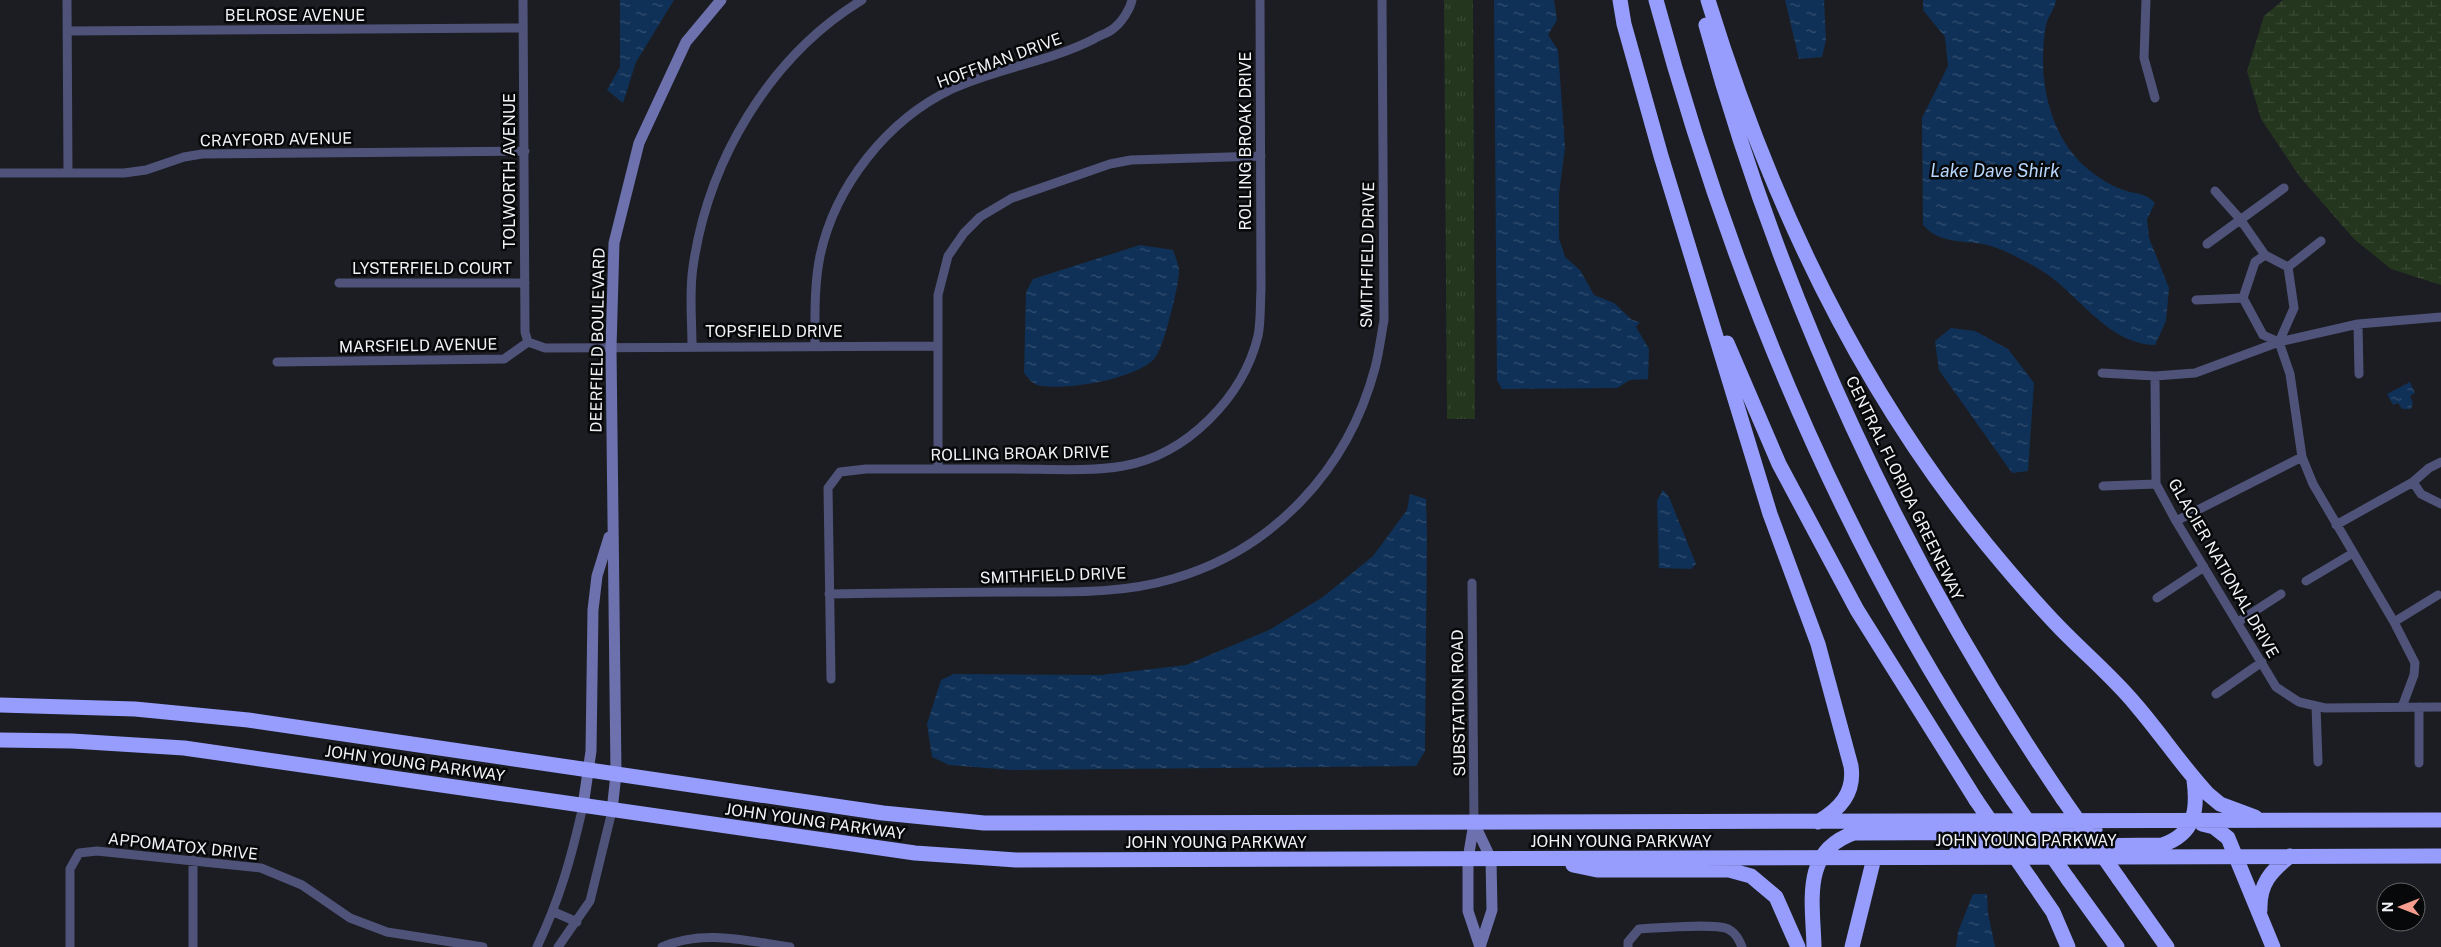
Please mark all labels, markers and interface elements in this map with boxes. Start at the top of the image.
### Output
street label: BELROSE AVENUE [225,6,365,25]
street label: HOFFMAN DRIVE [934,29,1064,92]
street label: ROLLING BROAK DRIVE [1236,51,1255,231]
street label: TOLWORTH AVENUE [500,93,519,249]
street label: CRAYFORD AVENUE [200,129,352,150]
water label: Lake Dave Shirk [1930,160,2060,181]
street label: SMITHFIELD DRIVE [1357,182,1378,328]
street label: DEERFIELD BOULEVARD [586,247,609,433]
street label: LYSTERFIELD COURT [352,259,512,278]
street label: TOPSFIELD DRIVE [705,322,843,341]
street label: MARSFIELD AVENUE [339,335,497,356]
street label: CENTRAL FLORIDA GREENEWAY [1842,373,1967,604]
street label: ROLLING BROAK DRIVE [930,442,1110,465]
street label: GLACIER NATIONAL DRIVE [2164,475,2283,661]
street label: SMITHFIELD DRIVE [979,563,1127,588]
street label: SUBSTATION ROAD [1448,629,1469,777]
street label: JOHN YOUNG PARKWAY [324,741,506,786]
street label: JOHN YOUNG PARKWAY [724,799,906,844]
street label: APPOMATOX DRIVE [107,829,259,864]
street label: JOHN YOUNG PARKWAY [1935,831,2117,850]
street label: JOHN YOUNG PARKWAY [1530,832,1712,851]
street label: JOHN YOUNG PARKWAY [1125,833,1307,852]
north arrow [2376,882,2426,932]
text: N [2380,902,2396,912]

